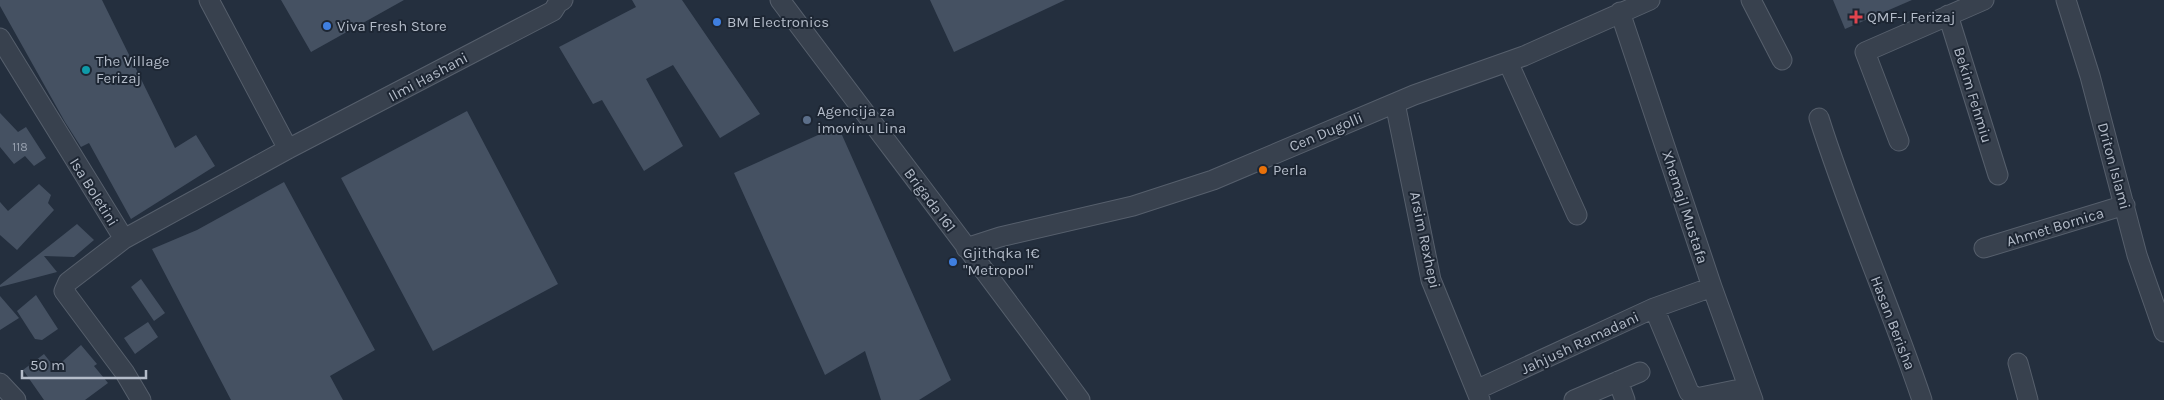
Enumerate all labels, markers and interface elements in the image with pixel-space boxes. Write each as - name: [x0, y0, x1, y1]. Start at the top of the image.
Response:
- place label: QMF-I Ferizaj: [1867, 8, 1955, 26]
- marker: QMF-I Ferizaj: [1849, 10, 1863, 24]
- place label: BM Electronics: [727, 13, 829, 31]
- marker: BM Electronics: [711, 16, 723, 28]
- place label: Viva Fresh Store: [337, 17, 447, 35]
- marker: Viva Fresh Store: [321, 20, 333, 32]
- street label: Bekim Fehmiu: [1950, 45, 1996, 145]
- street label: Ilmi Hashani: [385, 49, 471, 105]
- place label: The Village Ferizaj: [96, 52, 170, 87]
- marker: The Village Ferizaj: [80, 64, 92, 76]
- place label: Agencija za imovinu Lina: [817, 102, 906, 137]
- street label: Cen Dugolli: [1287, 108, 1365, 156]
- marker: Agencija za imovinu Lina: [801, 114, 813, 126]
- street label: Driton Islami: [2094, 121, 2134, 211]
- house number: 118: [12, 140, 28, 154]
- street label: Xhemajl Mustafa: [1658, 148, 1712, 266]
- street label: Isa Boletini: [66, 155, 122, 229]
- place label: Perla: [1273, 161, 1307, 179]
- marker: Perla: [1257, 164, 1269, 176]
- street label: Brigada 161: [900, 165, 960, 235]
- street label: Arsim Rexhepi: [1406, 190, 1444, 290]
- street label: Ahmet Bornica: [2004, 204, 2106, 250]
- place label: Gjithqka 1€ "Metropol": [963, 244, 1040, 279]
- marker: Gjithqka 1€ "Metropol": [947, 256, 959, 268]
- street label: Hasan Berisha: [1867, 273, 1919, 373]
- street label: Jahjush Ramadani: [1518, 308, 1642, 378]
- scale bar: [22, 348, 146, 380]
- text: 50 m: [30, 356, 65, 374]

